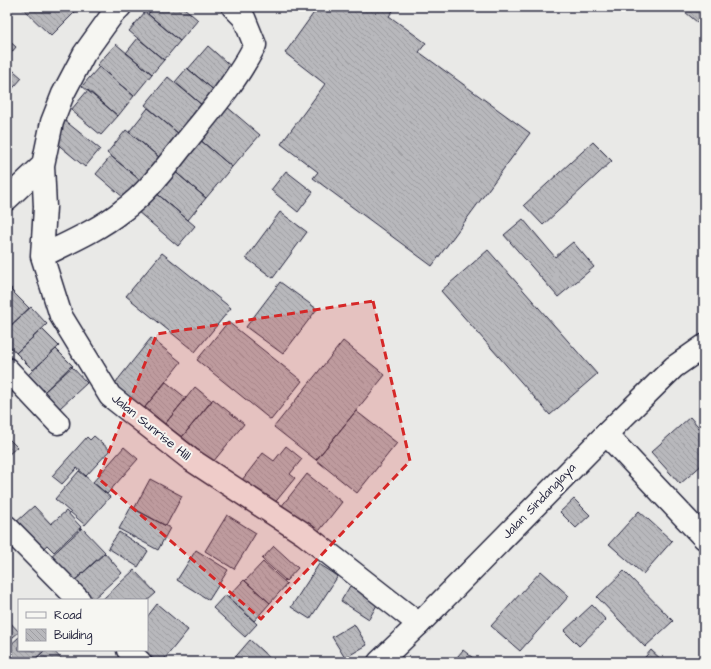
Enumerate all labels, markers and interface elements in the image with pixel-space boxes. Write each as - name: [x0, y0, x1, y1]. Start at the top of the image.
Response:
- street label: Jalan Sunrise Hill: [108, 389, 194, 465]
- street label: Jalan Sindanglaya: [498, 459, 581, 544]
- legend: [18, 599, 148, 651]
- text: Road: [54, 607, 82, 624]
- text: Building: [54, 627, 92, 645]

